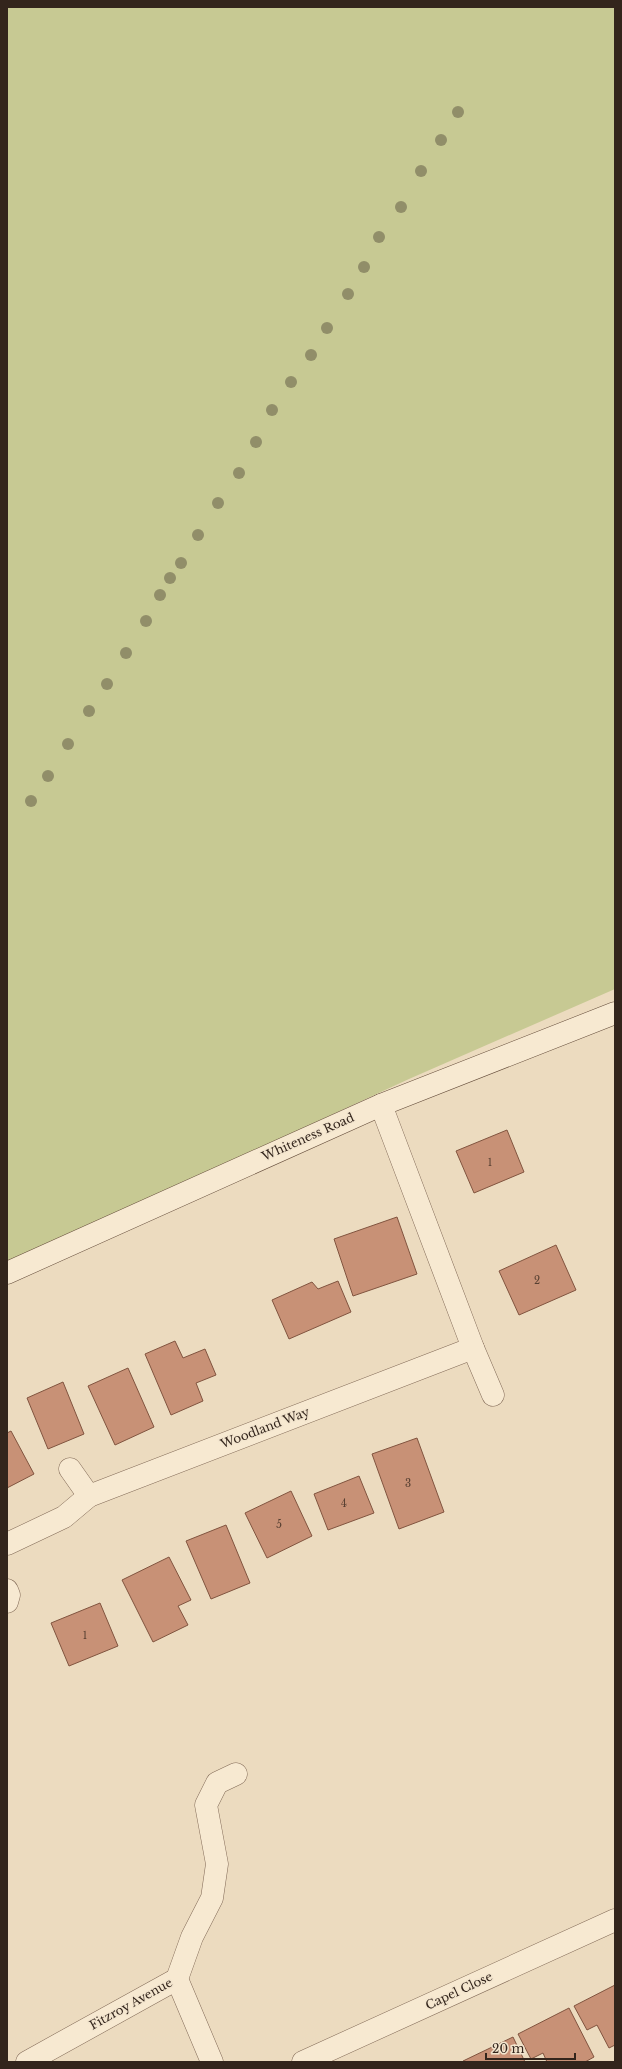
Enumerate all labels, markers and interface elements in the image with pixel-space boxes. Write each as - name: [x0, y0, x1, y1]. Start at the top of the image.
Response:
- street label: Whiteness Road: [258, 1109, 356, 1164]
- house number: 1: [488, 1156, 492, 1169]
- house number: 2: [534, 1274, 540, 1287]
- street label: Woodland Way: [217, 1404, 312, 1452]
- house number: 3: [405, 1477, 411, 1490]
- house number: 4: [341, 1497, 347, 1510]
- house number: 5: [276, 1518, 282, 1531]
- house number: 1: [83, 1629, 87, 1642]
- street label: Capel Close: [423, 1968, 495, 2013]
- street label: Fitzroy Avenue: [87, 1975, 175, 2033]
- scale bar: [486, 2035, 575, 2061]
- text: 20 m: [492, 2041, 524, 2056]

